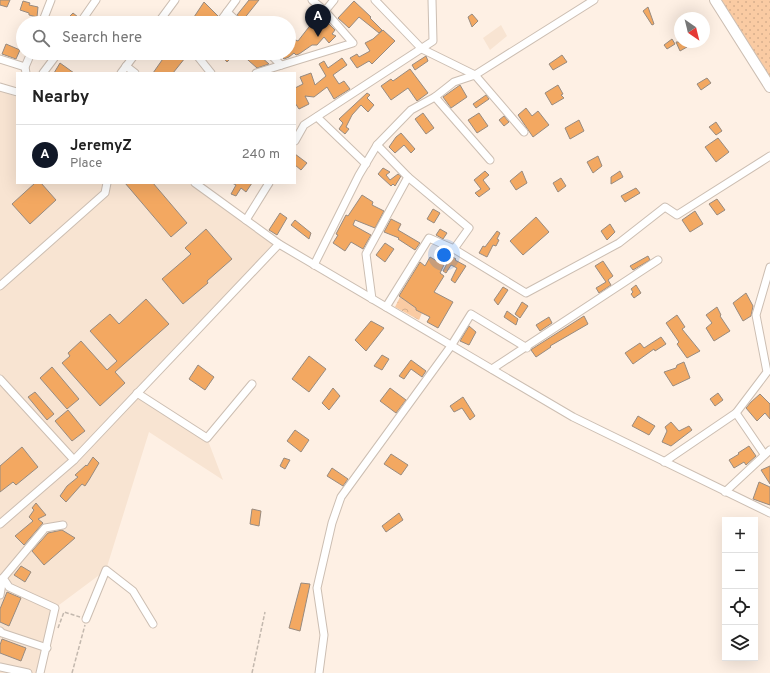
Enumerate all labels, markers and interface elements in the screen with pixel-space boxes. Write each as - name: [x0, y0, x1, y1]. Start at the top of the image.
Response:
- pin: A: [305, 4, 331, 37]
- north arrow: [674, 12, 710, 48]
- search box: [16, 16, 296, 60]
- icon: search: [30, 27, 52, 49]
- text: Search here: [62, 29, 142, 48]
- text: Nearby: [32, 87, 89, 109]
- text: JeremyZ: [70, 137, 132, 156]
- text: A: [40, 147, 50, 163]
- text: 240 m: [242, 147, 280, 163]
- text: Place: [70, 156, 102, 172]
- your location: [434, 245, 454, 265]
- map controls: [722, 517, 758, 661]
- button: +: [722, 517, 758, 553]
- button: −: [722, 553, 758, 589]
- button: locate: [722, 589, 758, 625]
- button: layers: [722, 625, 758, 661]

